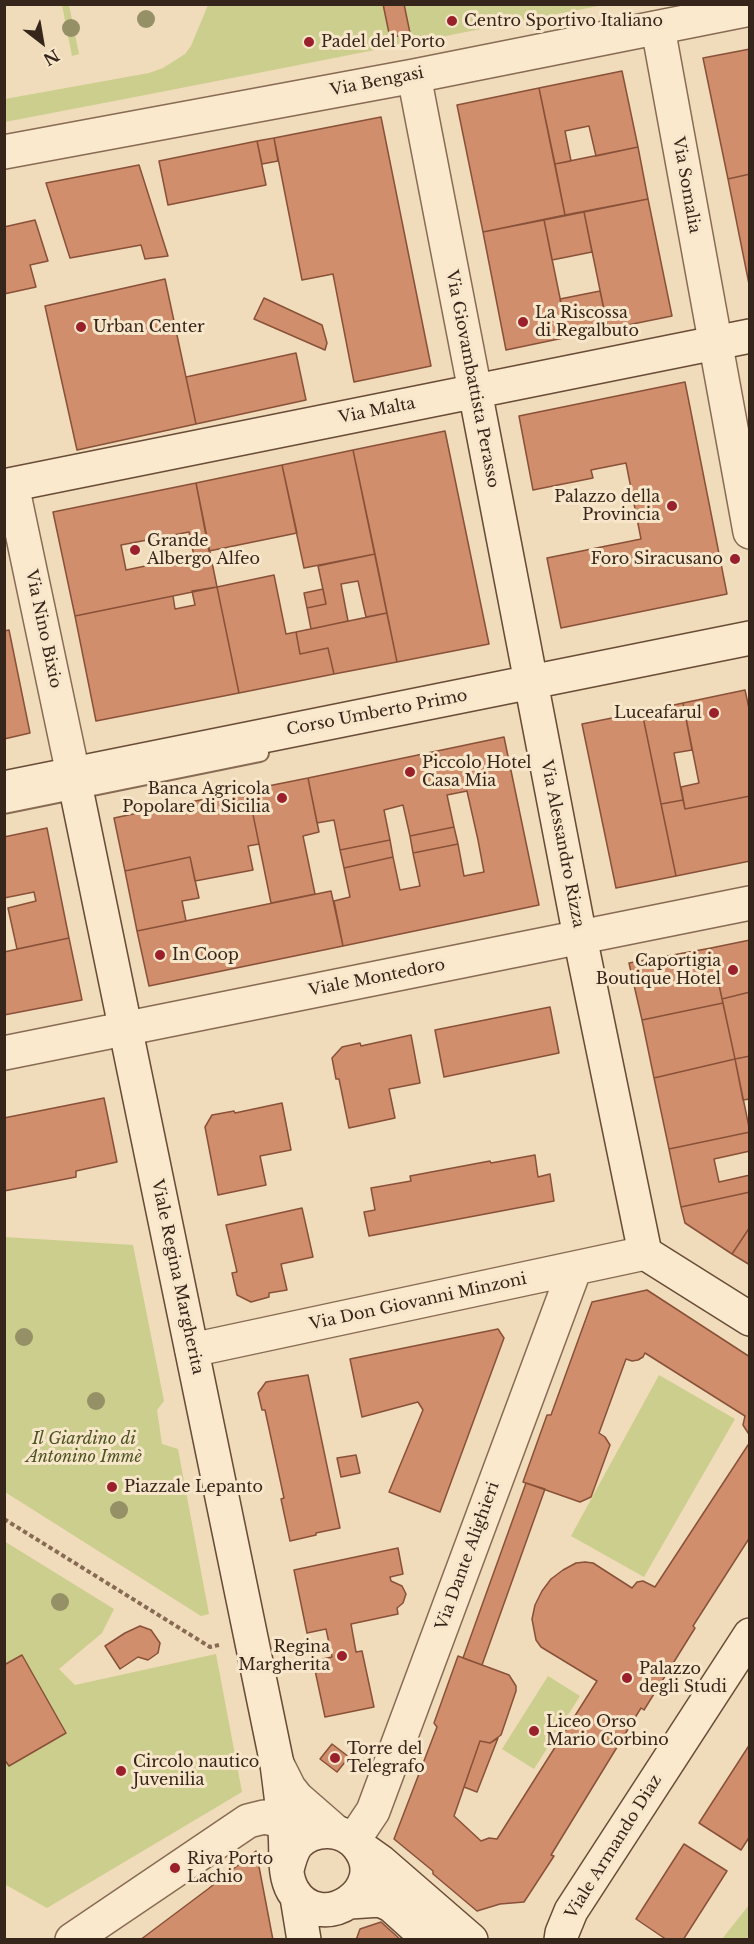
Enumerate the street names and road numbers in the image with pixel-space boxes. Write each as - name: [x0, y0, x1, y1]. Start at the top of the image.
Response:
- street label: Via Bengasi: [329, 64, 425, 100]
- street label: Via Somalia: [668, 135, 704, 235]
- street label: Via Giovambattista Perasso: [441, 269, 503, 489]
- street label: Via Malta: [337, 394, 417, 428]
- street label: Via Nino Bixio: [21, 568, 65, 690]
- street label: Corso Umberto Primo: [285, 686, 469, 740]
- street label: Via Alessandro Rizza: [536, 758, 588, 930]
- street label: Viale Montedoro: [307, 955, 447, 1001]
- street label: Viale Regina Margherita: [147, 1178, 207, 1376]
- street label: Via Don Giovanni Minzoni: [308, 1270, 528, 1334]
- street label: Via Dante Alighieri: [432, 1479, 504, 1633]
- street label: Viale Armando Diaz: [562, 1772, 666, 1922]

